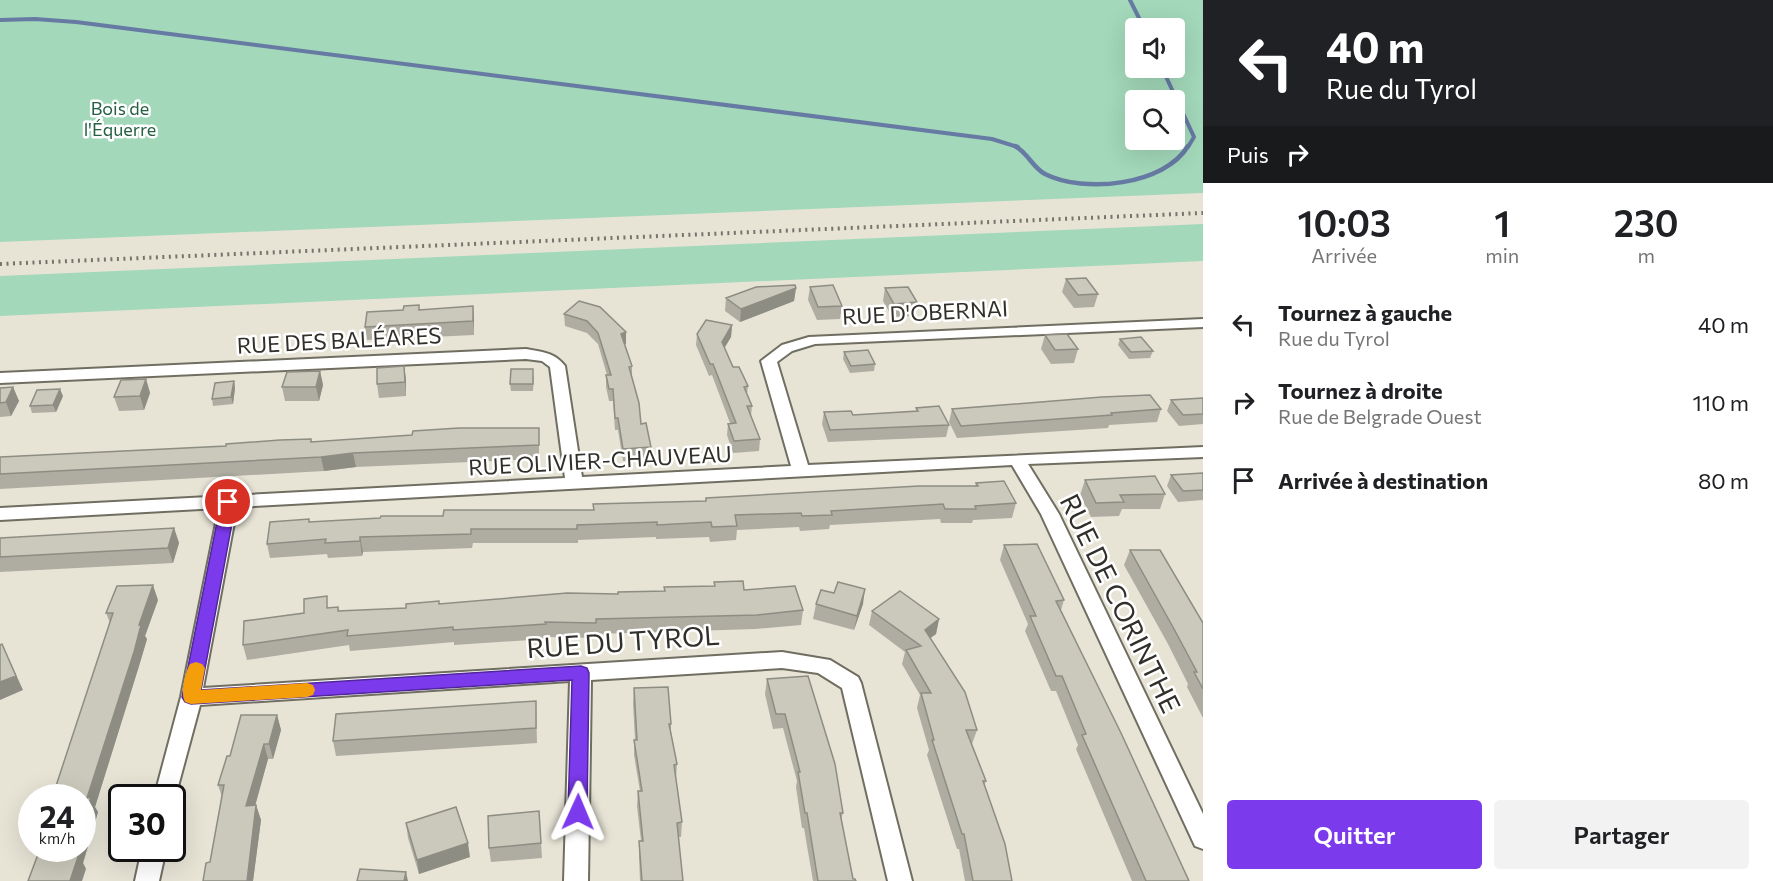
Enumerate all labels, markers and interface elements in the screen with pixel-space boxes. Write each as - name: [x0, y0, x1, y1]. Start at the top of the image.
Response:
- map controls: [1125, 18, 1185, 150]
- button: sound: [1125, 18, 1185, 78]
- text: 40 m: [1326, 20, 1424, 72]
- icon: left: [1227, 24, 1305, 102]
- text: Rue du Tyrol: [1326, 72, 1477, 105]
- button: search: [1125, 90, 1185, 150]
- park label: Bois de l'Équerre: [84, 97, 156, 140]
- icon: right: [1281, 138, 1314, 171]
- text: Puis: [1227, 141, 1269, 168]
- text: 10:03: [1297, 200, 1391, 244]
- text: 1: [1494, 200, 1510, 244]
- text: 230: [1614, 200, 1679, 244]
- text: Arrivée: [1311, 243, 1377, 267]
- text: min: [1485, 243, 1519, 267]
- text: m: [1637, 243, 1655, 267]
- street label: RUE D'OBERNAI: [841, 294, 1009, 330]
- text: Tournez à gauche: [1278, 299, 1452, 326]
- icon: left: [1227, 308, 1260, 341]
- text: 40 m: [1698, 311, 1749, 338]
- street label: RUE DES BALÉARES: [236, 321, 442, 359]
- text: Rue du Tyrol: [1278, 326, 1390, 350]
- text: Tournez à droite: [1278, 377, 1443, 404]
- icon: right: [1227, 386, 1260, 419]
- text: 110 m: [1692, 389, 1749, 416]
- text: Rue de Belgrade Ouest: [1278, 404, 1482, 428]
- street label: RUE OLIVIER-CHAUVEAU: [468, 440, 732, 480]
- icon: arrive: [1227, 464, 1260, 497]
- text: Arrivée à destination: [1278, 467, 1488, 494]
- text: 80 m: [1698, 467, 1749, 494]
- pin: [202, 476, 253, 527]
- icon: arrive: [211, 485, 244, 518]
- street label: RUE DE CORINTHE: [1054, 488, 1188, 718]
- street label: RUE DU TYROL: [525, 618, 721, 664]
- position arrow: [546, 780, 610, 844]
- speed limit sign: 30: [108, 784, 186, 862]
- text: 24: [39, 797, 75, 834]
- button: Quitter: [1227, 800, 1482, 869]
- button: Partager: [1494, 800, 1749, 869]
- text: km/h: [39, 829, 75, 847]

